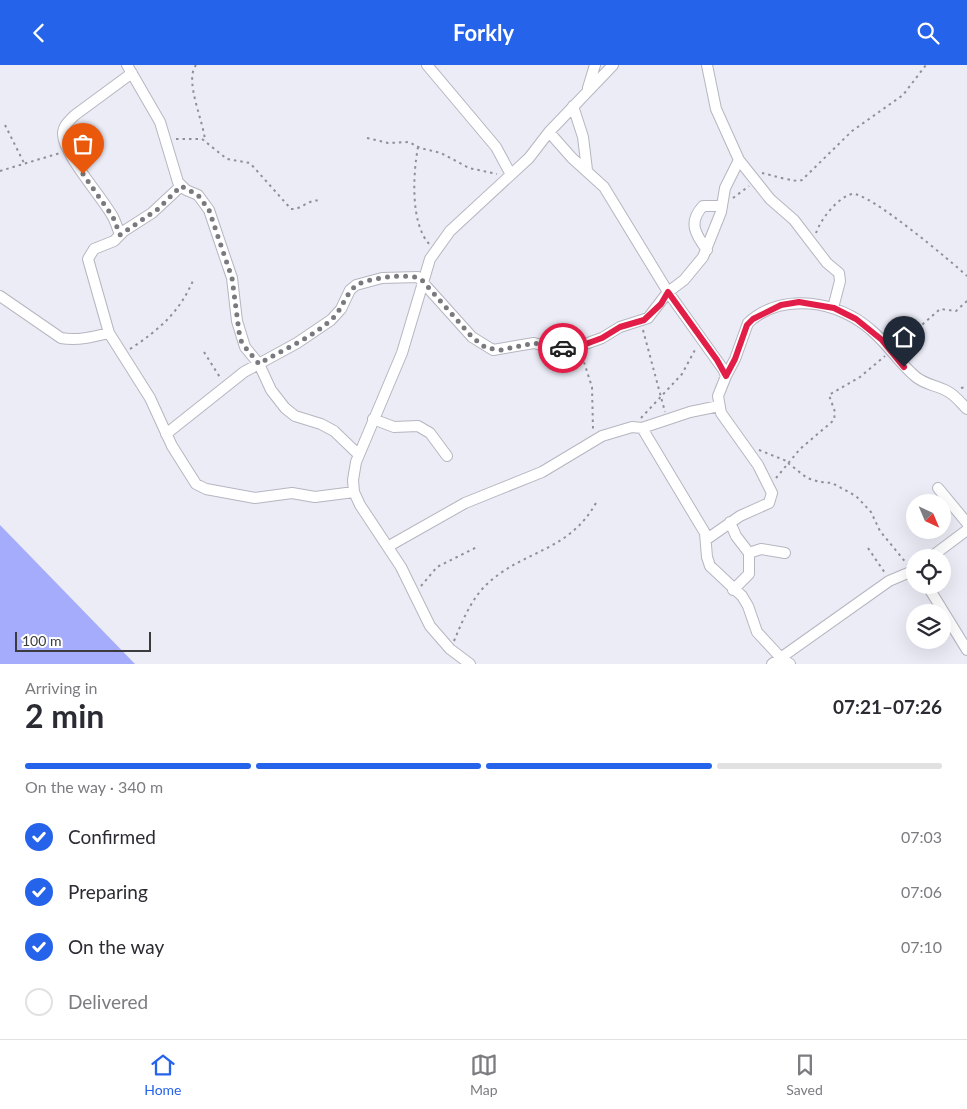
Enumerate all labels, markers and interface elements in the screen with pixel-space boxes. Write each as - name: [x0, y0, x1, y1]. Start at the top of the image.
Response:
- icon: back: [25, 19, 53, 47]
- text: Forkly: [453, 19, 514, 46]
- icon: search: [914, 19, 942, 47]
- pin: [62, 123, 104, 174]
- icon: bag: [69, 130, 97, 158]
- pin: [883, 316, 925, 367]
- courier: [538, 323, 588, 373]
- icon: home: [890, 323, 918, 351]
- icon: car: [549, 334, 577, 362]
- north arrow: [906, 494, 951, 539]
- map controls: [906, 494, 951, 649]
- button: locate: [906, 549, 951, 594]
- button: layers: [906, 604, 951, 649]
- scale bar: [15, 629, 151, 652]
- text: 100 m: [22, 632, 61, 649]
- text: Arriving in: [25, 678, 98, 697]
- text: 07:21–07:26: [833, 695, 942, 718]
- text: 2 min: [25, 696, 104, 735]
- text: On the way · 340 m: [25, 777, 163, 796]
- icon: check: [25, 823, 53, 851]
- text: Confirmed: [68, 825, 156, 848]
- text: 07:03: [901, 827, 942, 846]
- icon: check: [25, 878, 53, 906]
- text: Preparing: [68, 880, 148, 903]
- text: 07:06: [901, 882, 942, 901]
- icon: check: [25, 933, 53, 961]
- text: On the way: [68, 935, 164, 958]
- text: 07:10: [901, 937, 942, 956]
- text: Delivered: [68, 990, 148, 1013]
- tab: Home: [144, 1051, 182, 1098]
- tab: Map: [470, 1051, 498, 1098]
- tab: Saved: [786, 1051, 823, 1098]

